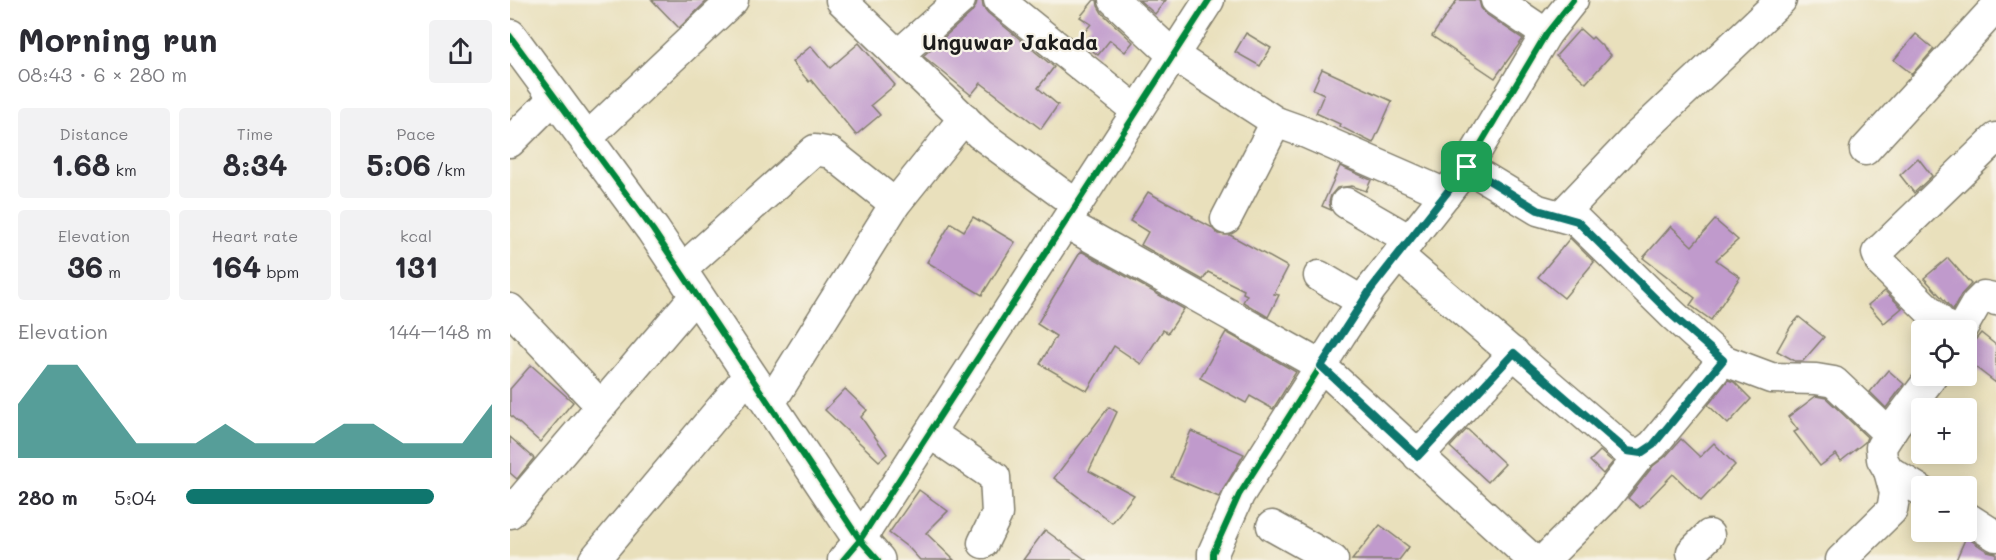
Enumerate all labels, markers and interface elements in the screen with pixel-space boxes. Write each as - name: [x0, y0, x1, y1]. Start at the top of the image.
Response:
- text: Morning run: [18, 17, 218, 60]
- button: share: [429, 20, 492, 83]
- district label: Unguwar Jakada: [922, 28, 1098, 55]
- text: 08:43 · 6 × 280 m: [18, 61, 187, 87]
- text: Distance: [60, 123, 128, 144]
- text: Time: [237, 123, 273, 144]
- text: Pace: [396, 123, 436, 144]
- pin: [1441, 141, 1492, 192]
- text: 1.68: [51, 144, 110, 184]
- text: 8:34: [222, 144, 288, 184]
- text: 5:06: [366, 144, 431, 184]
- icon: arrive: [1450, 150, 1483, 183]
- text: km: [110, 159, 137, 180]
- text: /km: [431, 159, 466, 180]
- text: Elevation: [58, 225, 130, 246]
- text: Heart rate: [212, 225, 298, 246]
- text: kcal: [400, 225, 432, 246]
- text: 36: [67, 246, 103, 286]
- text: 164: [211, 246, 261, 286]
- text: 131: [394, 246, 438, 286]
- text: m: [103, 261, 121, 282]
- text: bpm: [261, 261, 299, 282]
- text: Elevation: [18, 318, 108, 344]
- text: 144–148 m: [388, 318, 492, 344]
- map controls: [1911, 320, 1977, 542]
- button: locate: [1911, 320, 1977, 386]
- button: +: [1911, 398, 1977, 464]
- button: −: [1911, 476, 1977, 542]
- text: 280 m: [18, 484, 78, 510]
- text: 5:04: [114, 484, 156, 510]

